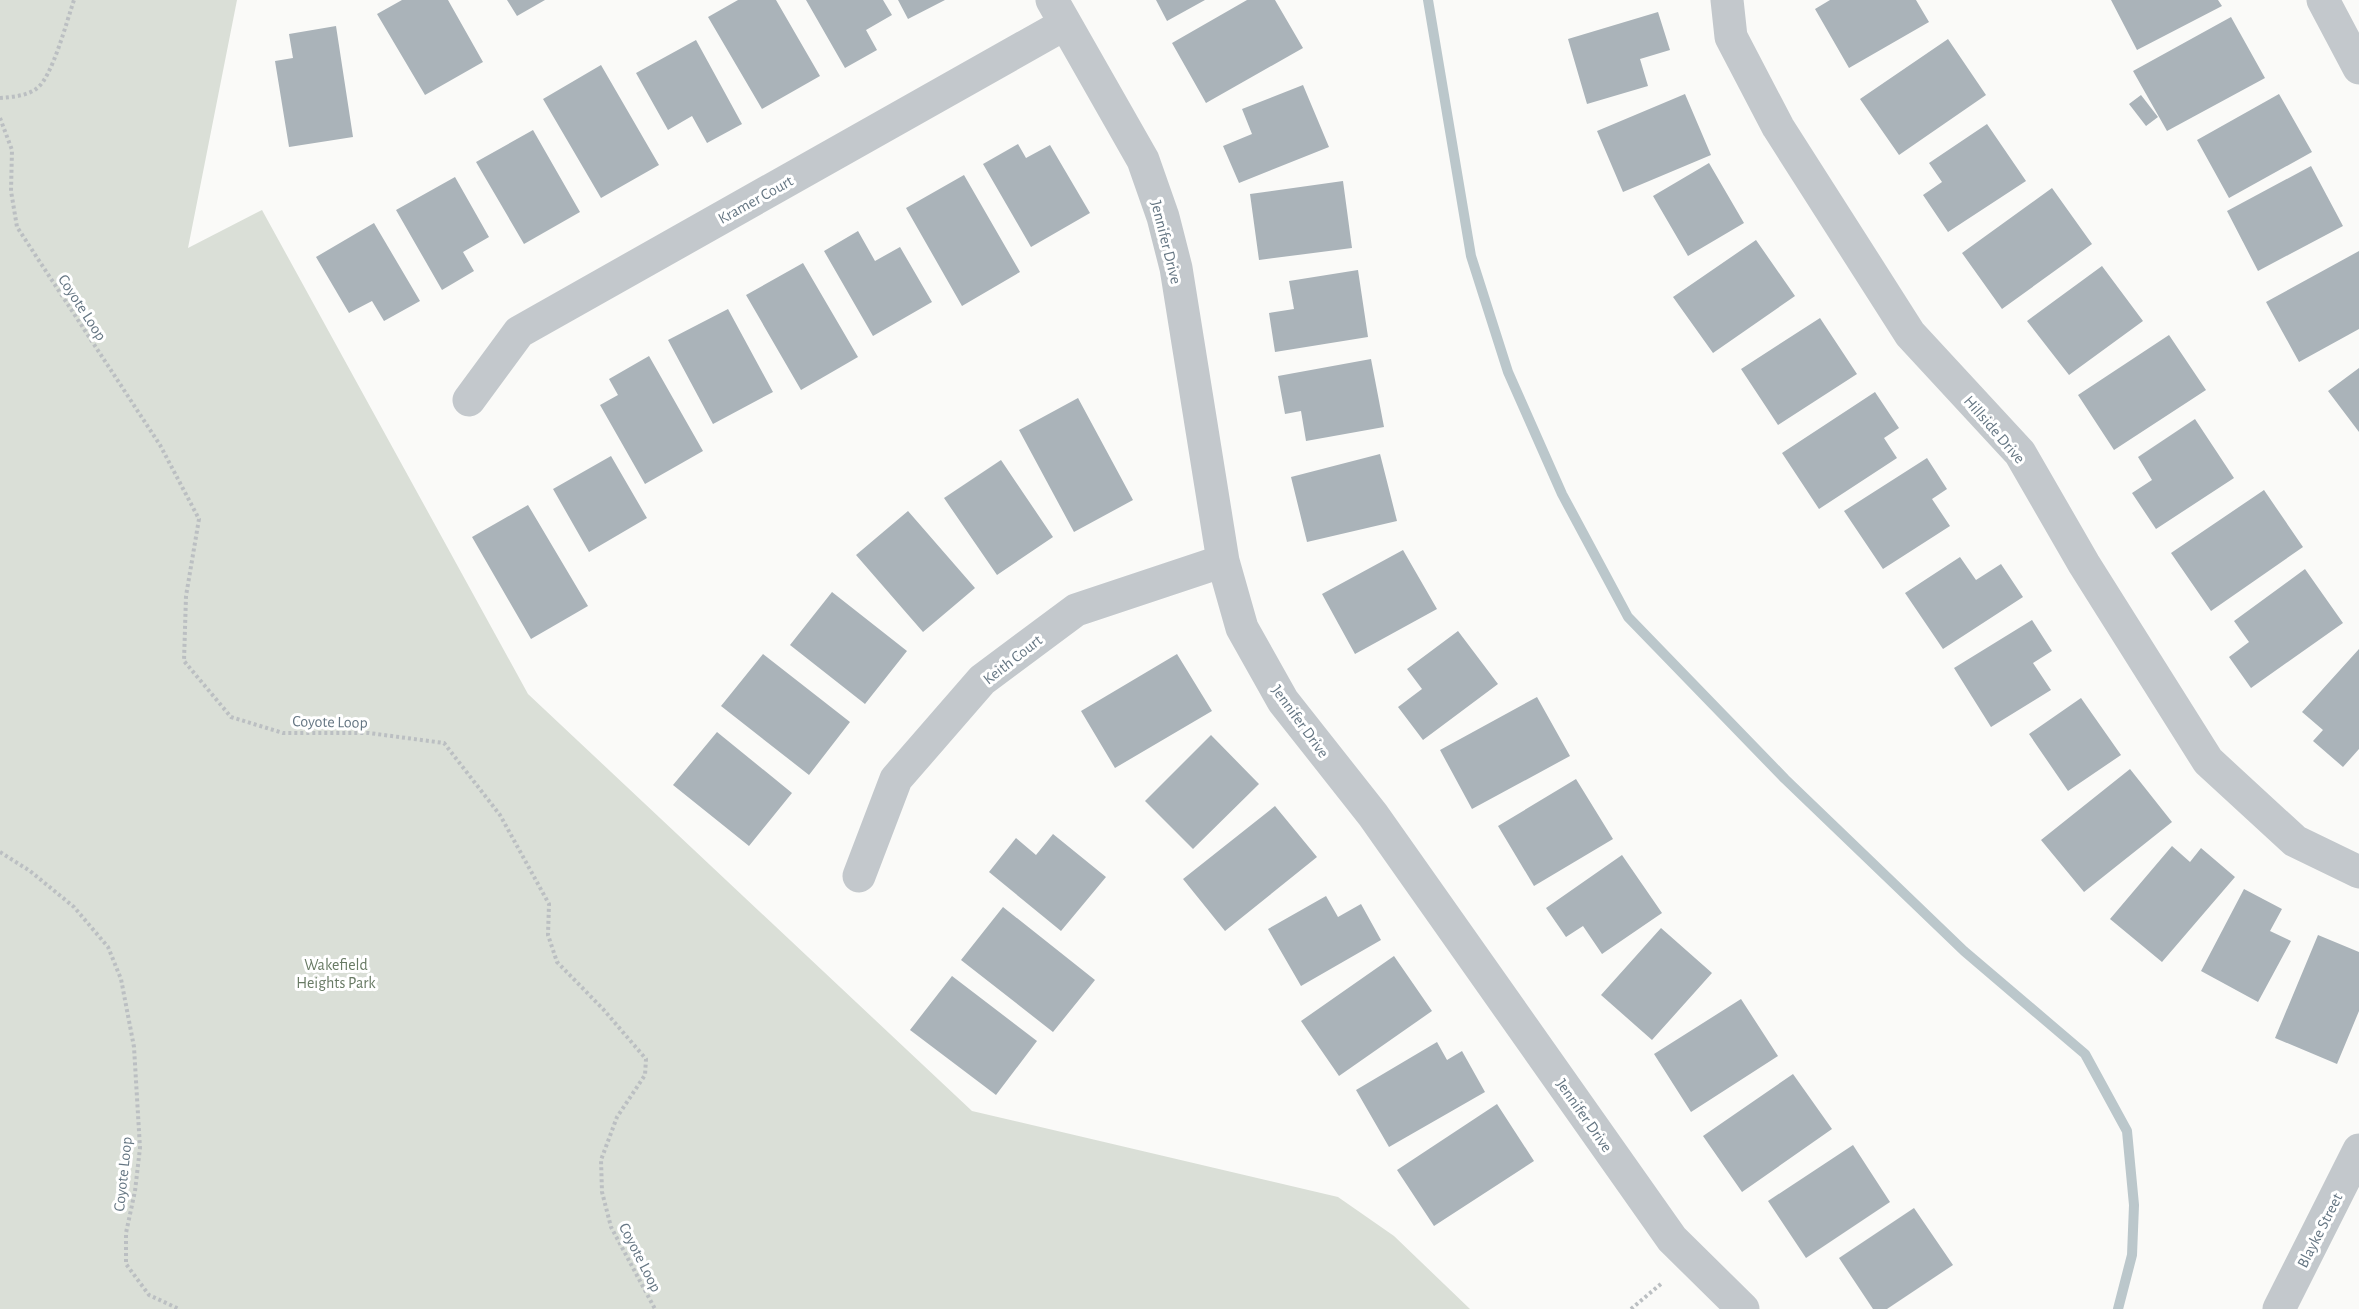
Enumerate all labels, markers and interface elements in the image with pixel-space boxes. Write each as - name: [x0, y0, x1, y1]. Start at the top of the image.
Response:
- street label: Kramer Court: [715, 173, 796, 227]
- street label: Jennifer Drive: [1148, 199, 1184, 286]
- street label: Coyote Loop: [54, 272, 109, 344]
- street label: Hillside Drive: [1961, 393, 2028, 467]
- street label: Keith Court: [980, 632, 1045, 688]
- street label: Jennifer Drive: [1269, 682, 1332, 761]
- street label: Coyote Loop: [292, 713, 368, 732]
- park label: Wakefield Heights Park: [296, 957, 376, 991]
- street label: Jennifer Drive: [1553, 1076, 1615, 1155]
- street label: Coyote Loop: [111, 1136, 136, 1212]
- street label: Blayke Street: [2294, 1191, 2346, 1271]
- street label: Coyote Loop: [615, 1220, 664, 1295]

